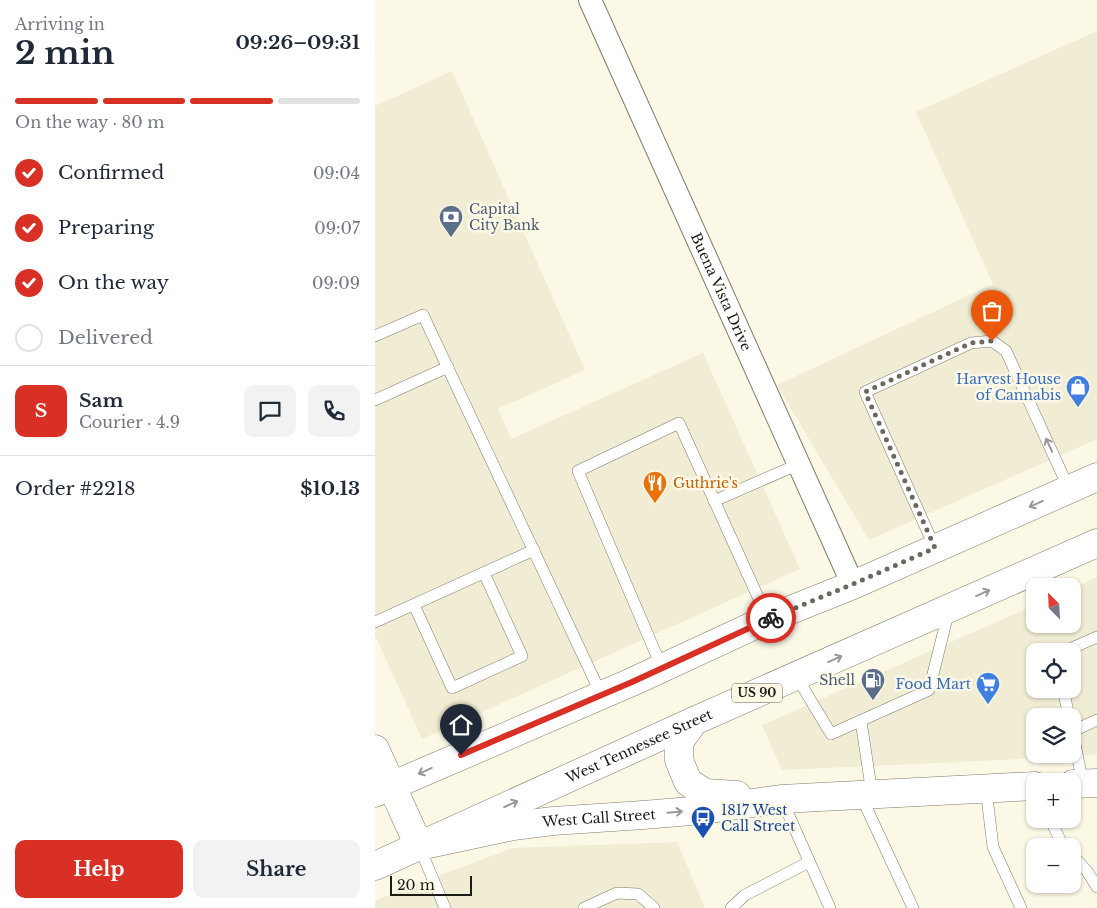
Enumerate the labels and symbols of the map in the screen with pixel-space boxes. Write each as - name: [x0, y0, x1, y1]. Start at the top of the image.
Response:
- place label: Capital City Bank: [469, 200, 540, 234]
- bank icon: Capital City Bank: [438, 204, 464, 238]
- street label: Buena Vista Drive: [687, 230, 756, 354]
- pin: [971, 290, 1013, 341]
- place label: Harvest House of Cannabis: [956, 370, 1061, 404]
- shop icon: Harvest House of Cannabis: [1065, 374, 1091, 408]
- one-way arrow: [1043, 438, 1053, 453]
- restaurant icon: Guthrie's: [642, 470, 668, 504]
- place label: Guthrie's: [673, 474, 738, 492]
- one-way arrow: [1029, 499, 1044, 509]
- north arrow: [1026, 578, 1081, 632]
- one-way arrow: [975, 588, 990, 598]
- courier: [746, 593, 796, 643]
- one-way arrow: [827, 653, 842, 663]
- fuel station icon: Shell: [860, 667, 886, 701]
- place label: Shell: [819, 671, 855, 689]
- supermarket icon: Food Mart: [975, 671, 1001, 705]
- place label: Food Mart: [895, 675, 972, 693]
- road number: US 90: [732, 684, 782, 702]
- pin: [440, 704, 482, 755]
- street label: West Tennessee Street: [562, 705, 716, 787]
- one-way arrow: [418, 767, 433, 777]
- one-way arrow: [503, 799, 518, 808]
- place label: 1817 West Call Street: [721, 801, 796, 835]
- street label: West Call Street: [540, 805, 657, 831]
- bus stop icon: 1817 West Call Street: [690, 805, 716, 839]
- one-way arrow: [666, 807, 682, 817]
- scale bar: [390, 873, 473, 896]

